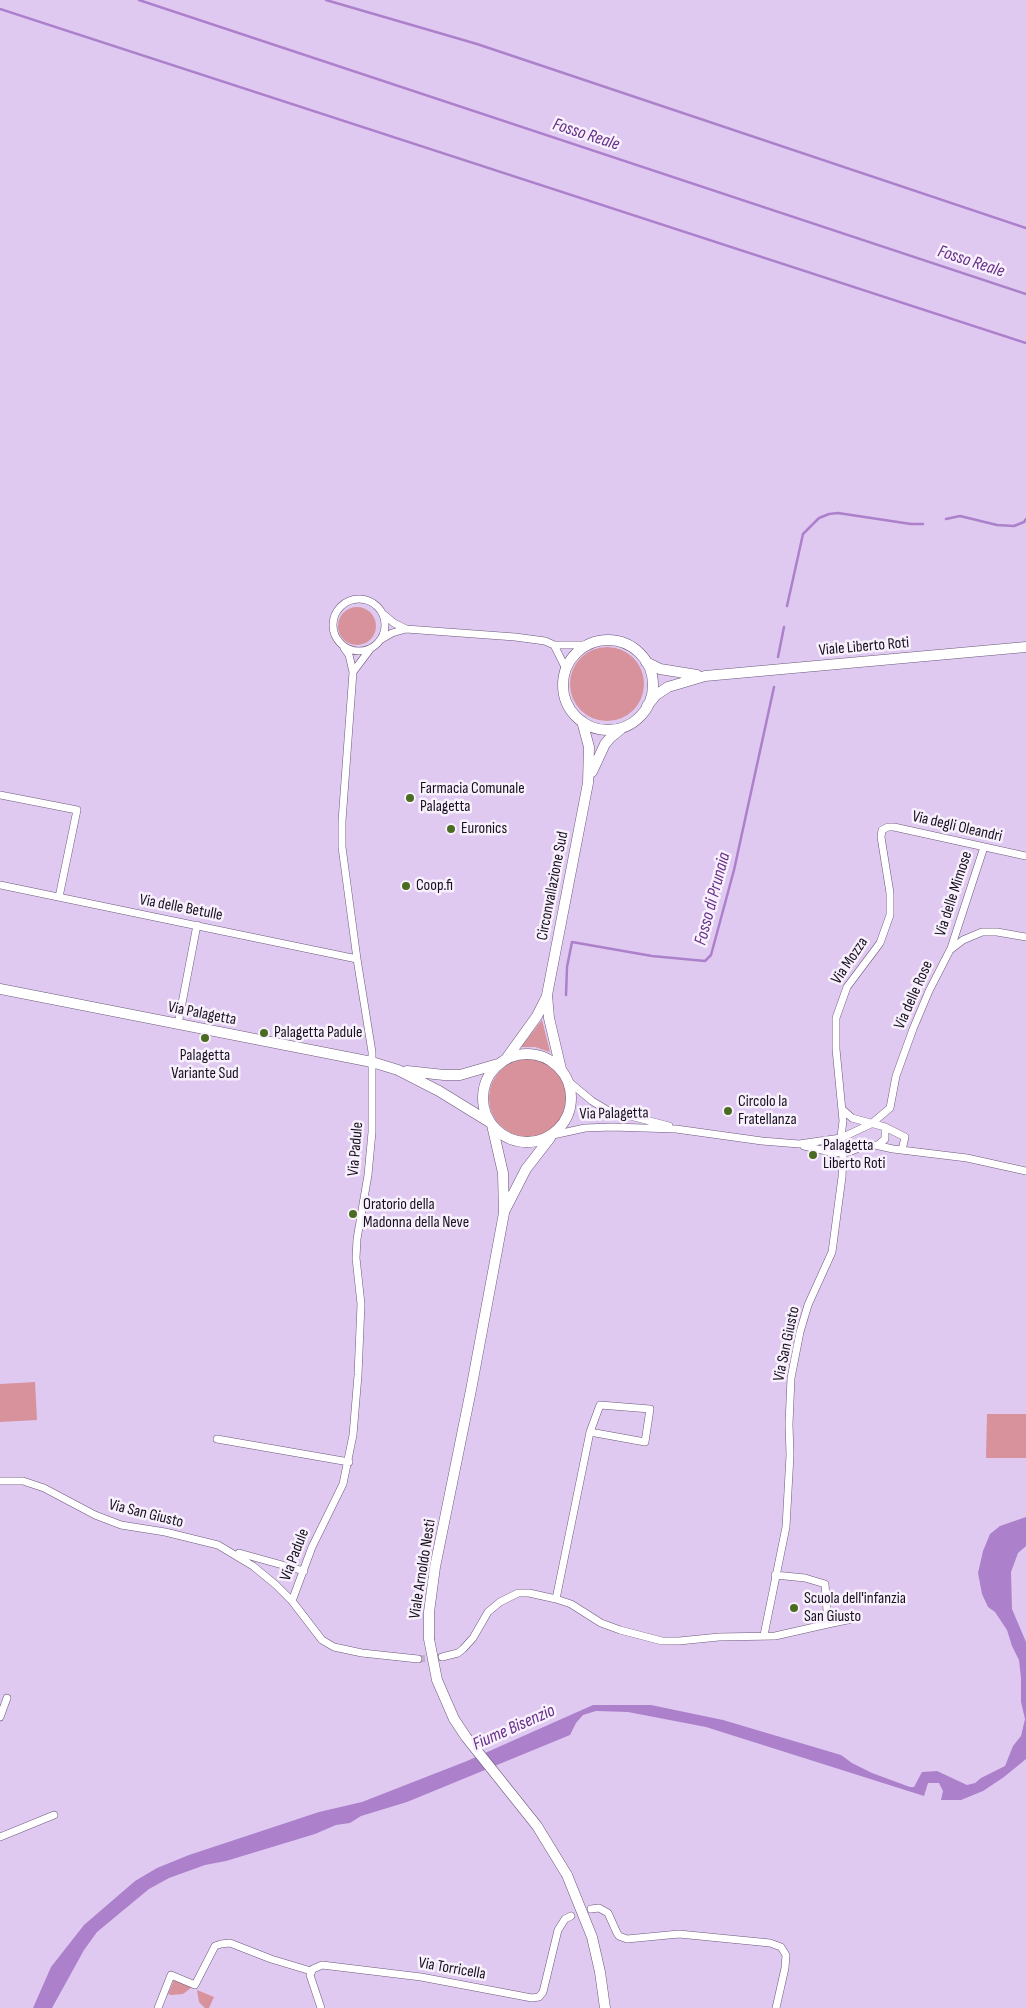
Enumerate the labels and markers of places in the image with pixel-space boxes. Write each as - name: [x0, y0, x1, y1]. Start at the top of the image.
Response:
- place label: Farmacia Comunale Palagetta: [420, 779, 525, 817]
- marker: Farmacia Comunale Palagetta: [404, 792, 416, 804]
- place label: Euronics: [461, 819, 507, 839]
- marker: Euronics: [445, 823, 457, 835]
- place label: Coop.fi: [416, 876, 453, 896]
- marker: Coop.fi: [400, 880, 412, 892]
- place label: Palagetta Padule: [274, 1023, 362, 1043]
- marker: Palagetta Padule: [258, 1027, 270, 1039]
- marker: Palagetta Variante Sud: [199, 1032, 211, 1044]
- place label: Palagetta Variante Sud: [171, 1046, 239, 1084]
- place label: Circolo la Fratellanza: [738, 1092, 797, 1130]
- marker: Circolo la Fratellanza: [722, 1105, 734, 1117]
- place label: Palagetta Liberto Roti: [823, 1136, 885, 1174]
- marker: Palagetta Liberto Roti: [807, 1149, 819, 1161]
- place label: Oratorio della Madonna della Neve: [363, 1195, 469, 1233]
- marker: Oratorio della Madonna della Neve: [347, 1208, 359, 1220]
- place label: Scuola dell'infanzia San Giusto: [804, 1589, 906, 1627]
- marker: Scuola dell'infanzia San Giusto: [788, 1602, 800, 1614]

